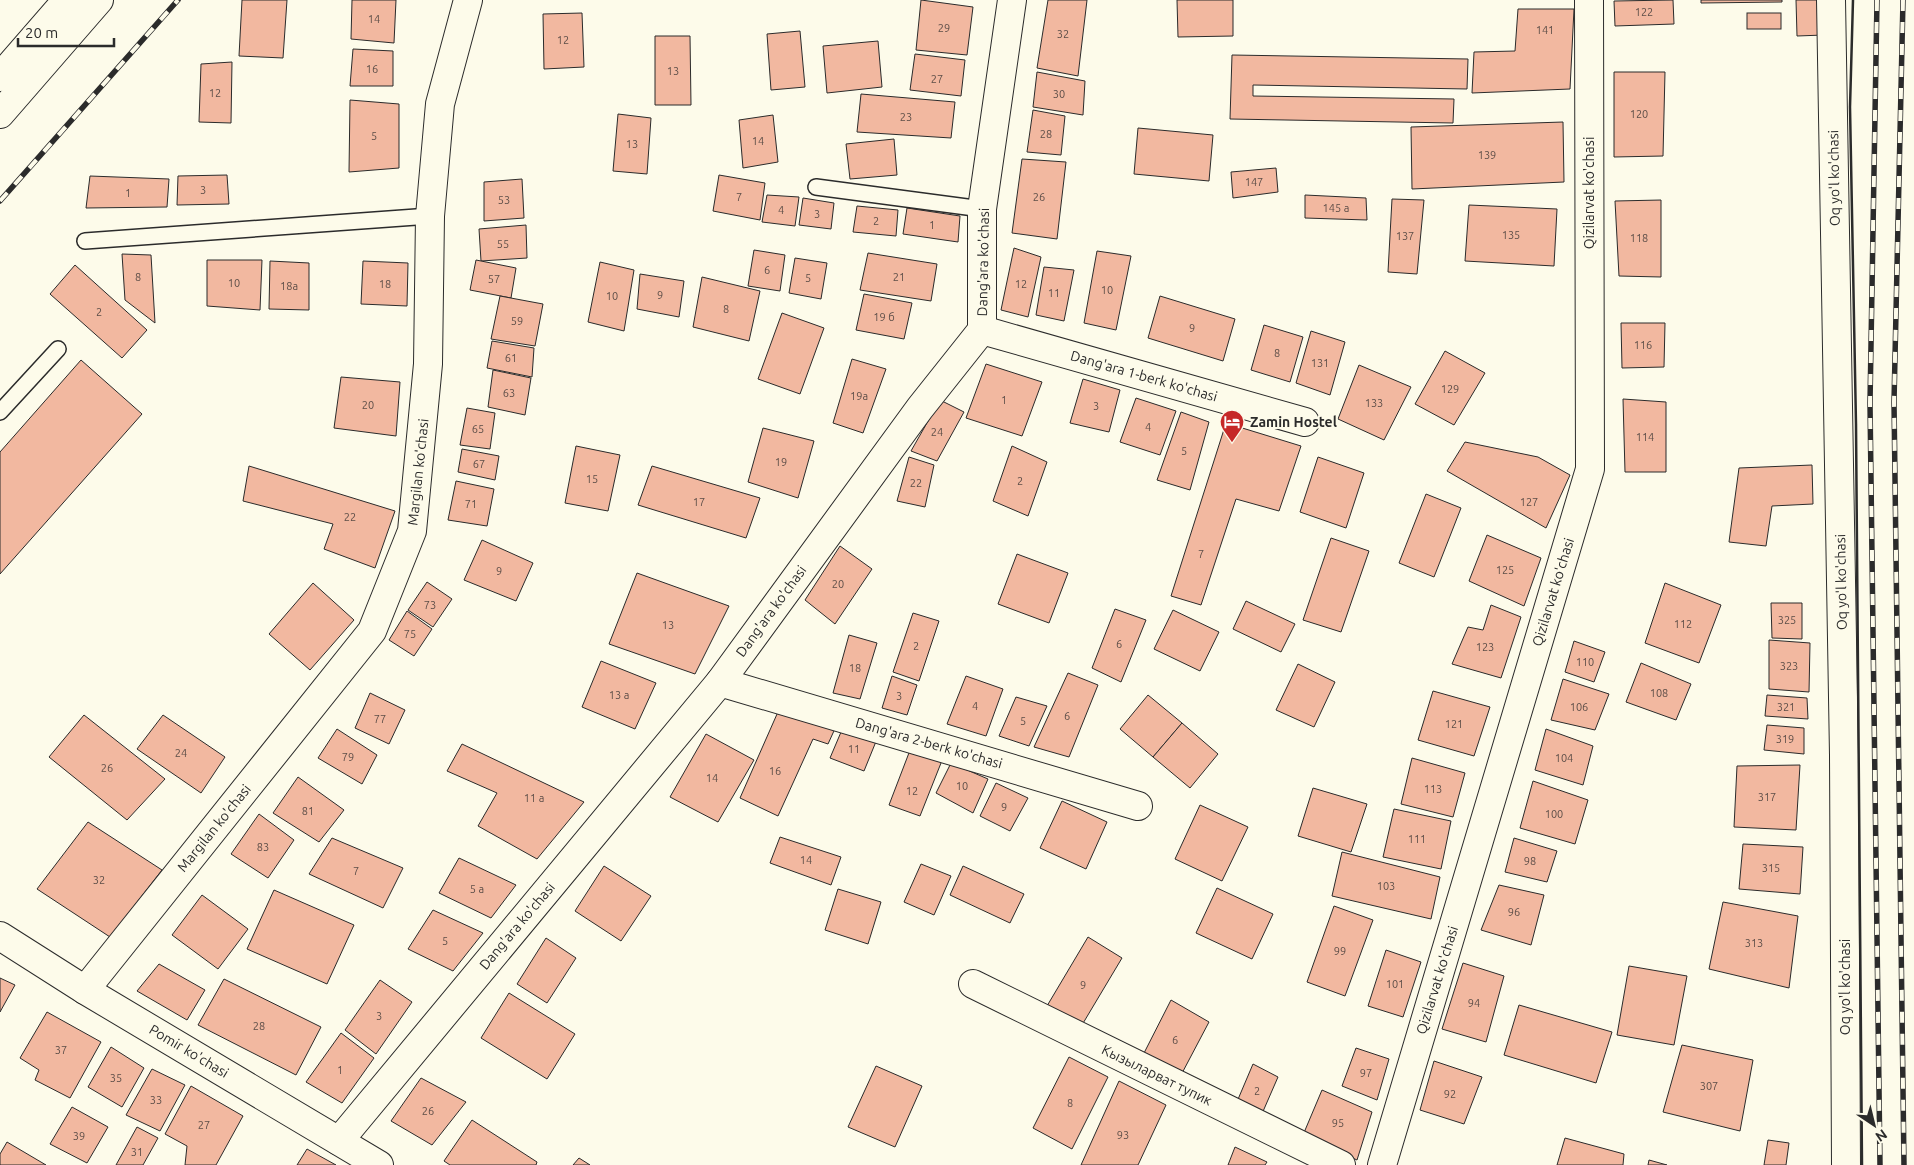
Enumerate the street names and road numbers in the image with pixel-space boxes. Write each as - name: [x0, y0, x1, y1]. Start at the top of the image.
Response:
- street label: Oq yo'l ko'chasi: [1825, 130, 1843, 226]
- street label: Qizilarvat ko'chasi: [1581, 137, 1597, 249]
- street label: Dang'ara ko'chasi: [974, 208, 992, 316]
- street label: Dang'ara 1-berk ko'chasi: [1069, 347, 1219, 405]
- street label: Margilan ko'chasi: [404, 418, 432, 526]
- street label: Oq yo'l ko'chasi: [1832, 534, 1850, 630]
- street label: Qizilarvat ko'chasi: [1529, 536, 1577, 648]
- street label: Dang'ara ko'chasi: [733, 562, 809, 660]
- street label: Dang'ara 2-berk ko'chasi: [854, 714, 1004, 772]
- street label: Margilan ko'chasi: [174, 781, 254, 875]
- street label: Dang'ara ko'chasi: [476, 879, 558, 973]
- street label: Qizilarvat ko'chasi: [1413, 924, 1461, 1036]
- street label: Oq yo'l ko'chasi: [1837, 939, 1853, 1035]
- street label: Pomir ko'chasi: [146, 1021, 232, 1081]
- street label: Кызыларват тупик: [1099, 1041, 1215, 1109]

